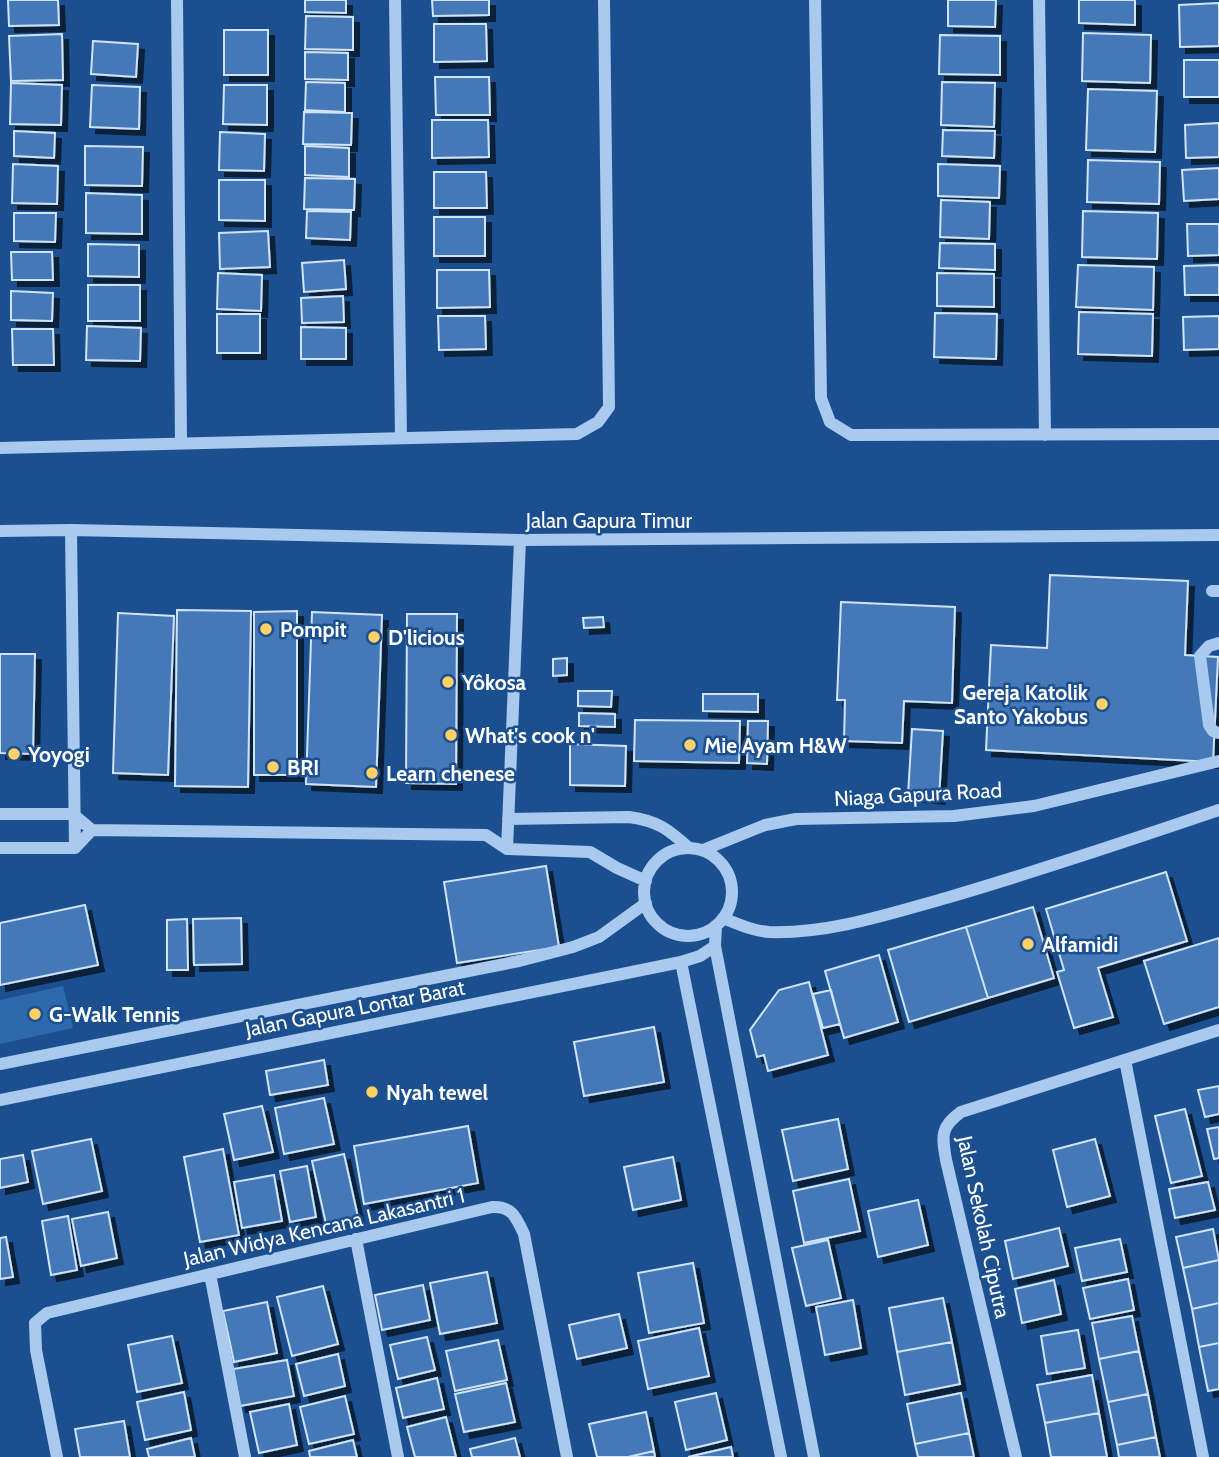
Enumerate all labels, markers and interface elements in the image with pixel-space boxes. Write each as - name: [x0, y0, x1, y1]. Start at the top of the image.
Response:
- street label: Jalan Gapura Timur: [525, 508, 693, 533]
- place label: Pompit: [280, 617, 347, 642]
- marker: Pompit: [258, 621, 274, 637]
- place label: D'licious: [388, 625, 465, 650]
- marker: D'licious: [366, 629, 382, 645]
- place label: Yôkosa: [461, 670, 527, 695]
- marker: Yôkosa: [440, 674, 456, 690]
- place label: Gereja Katolik Santo Yakobus: [954, 680, 1089, 729]
- marker: Gereja Katolik Santo Yakobus: [1094, 696, 1110, 712]
- place label: What's cook n': [465, 723, 595, 748]
- marker: What's cook n': [443, 727, 459, 743]
- place label: Mie Ayam H&W: [704, 733, 848, 758]
- marker: Mie Ayam H&W: [682, 737, 698, 753]
- place label: Yoyogi: [27, 742, 90, 767]
- marker: Yoyogi: [6, 746, 22, 762]
- place label: BRI: [287, 755, 319, 780]
- marker: BRI: [265, 759, 281, 775]
- place label: Learn chenese: [386, 761, 515, 786]
- marker: Learn chenese: [364, 765, 380, 781]
- street label: Niaga Gapura Road: [833, 777, 1003, 811]
- place label: Alfamidi: [1042, 932, 1118, 957]
- marker: Alfamidi: [1020, 936, 1036, 952]
- street label: Jalan Gapura Lontar Barat: [242, 974, 467, 1042]
- place label: G-Walk Tennis: [49, 1002, 180, 1027]
- marker: G-Walk Tennis: [27, 1006, 43, 1022]
- place label: Nyah tewel: [386, 1080, 489, 1105]
- marker: Nyah tewel: [364, 1084, 380, 1100]
- street label: Jalan Sekolah Ciputra: [952, 1133, 1016, 1320]
- street label: Jalan Widya Kencana Lakasantri 1: [180, 1182, 467, 1272]

